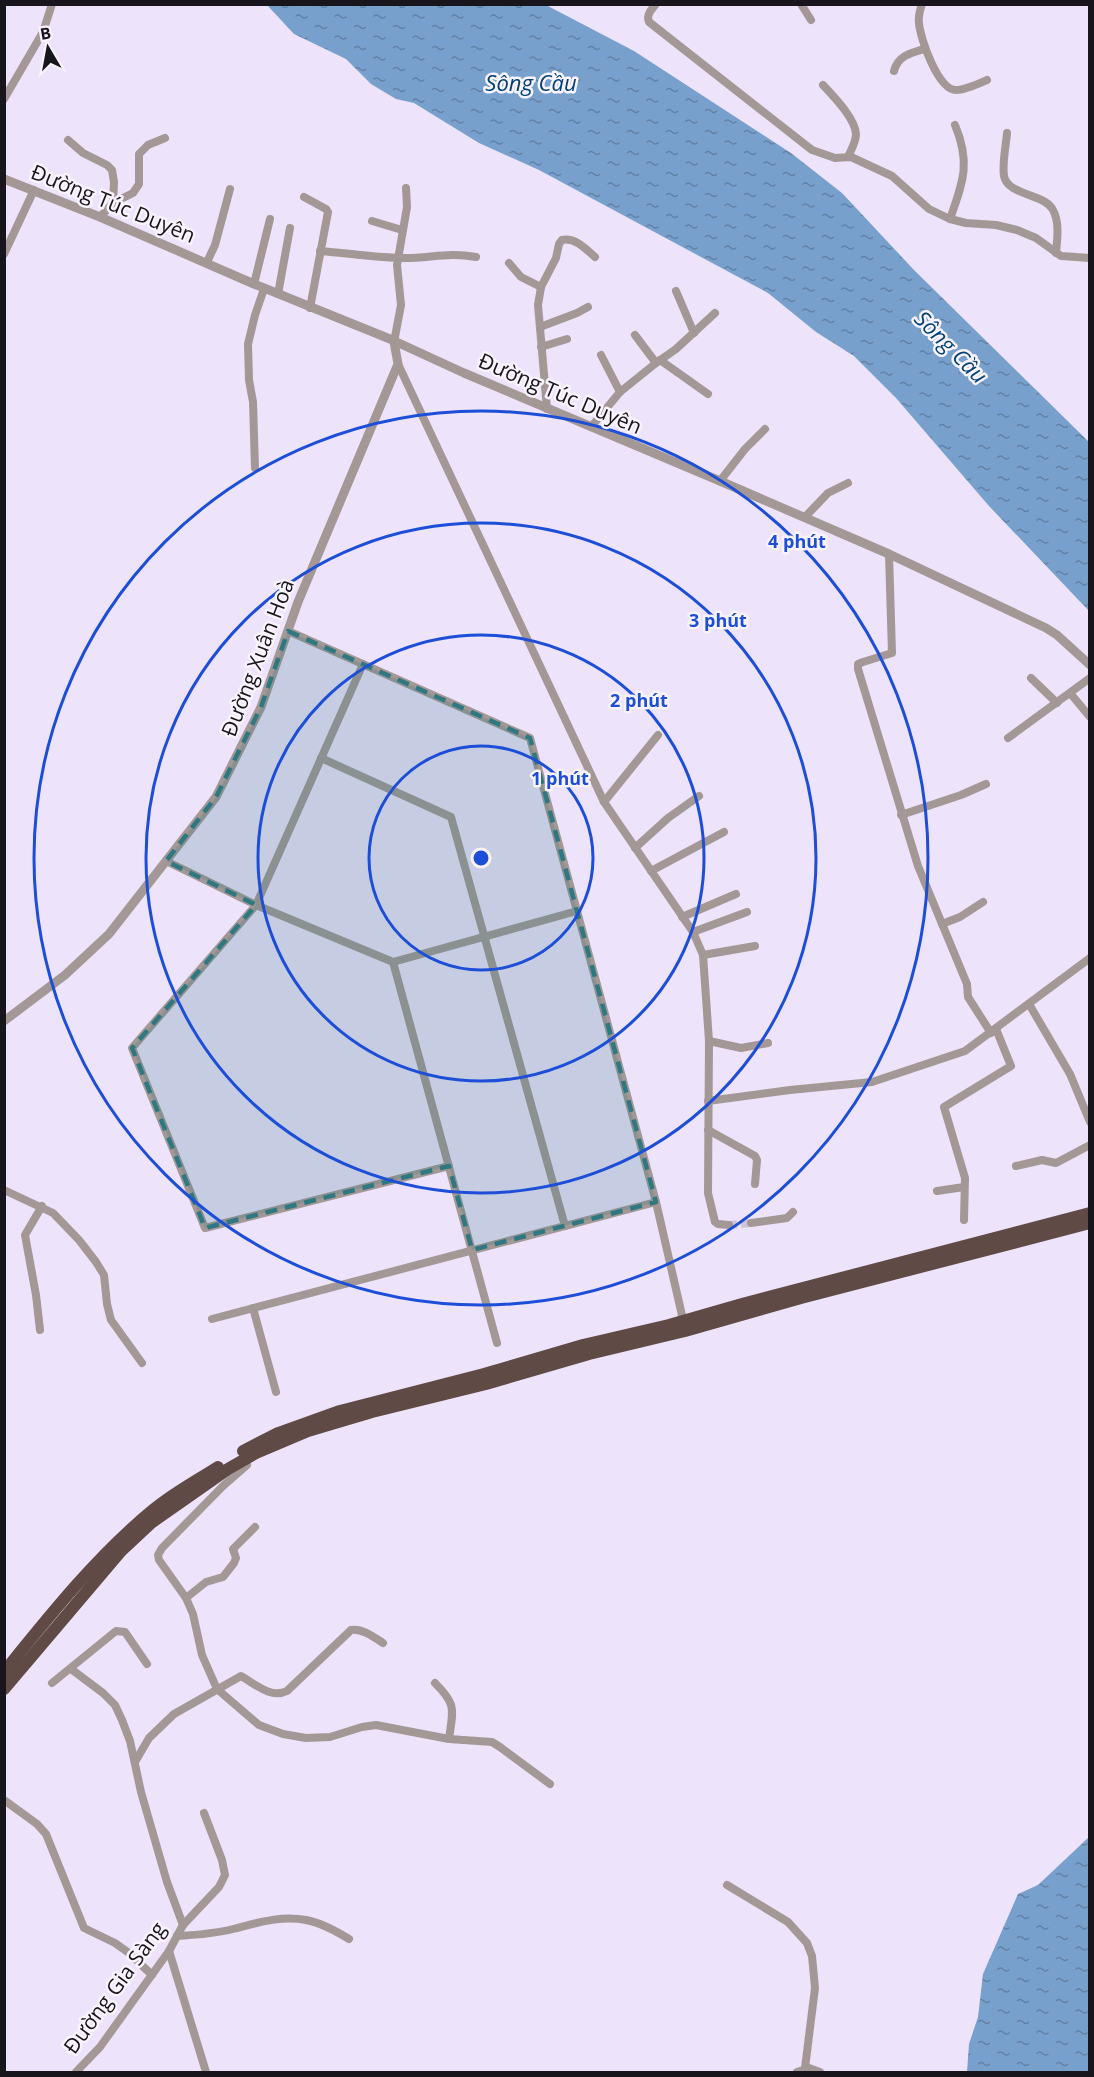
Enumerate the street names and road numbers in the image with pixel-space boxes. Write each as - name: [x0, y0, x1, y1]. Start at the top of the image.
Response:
- street label: Đường Túc Duyên: [27, 157, 200, 249]
- street label: Đường Túc Duyên: [474, 346, 646, 440]
- street label: Đường Xuân Hoà: [214, 575, 300, 740]
- street label: Đường Gia Sàng: [57, 1916, 172, 2059]

